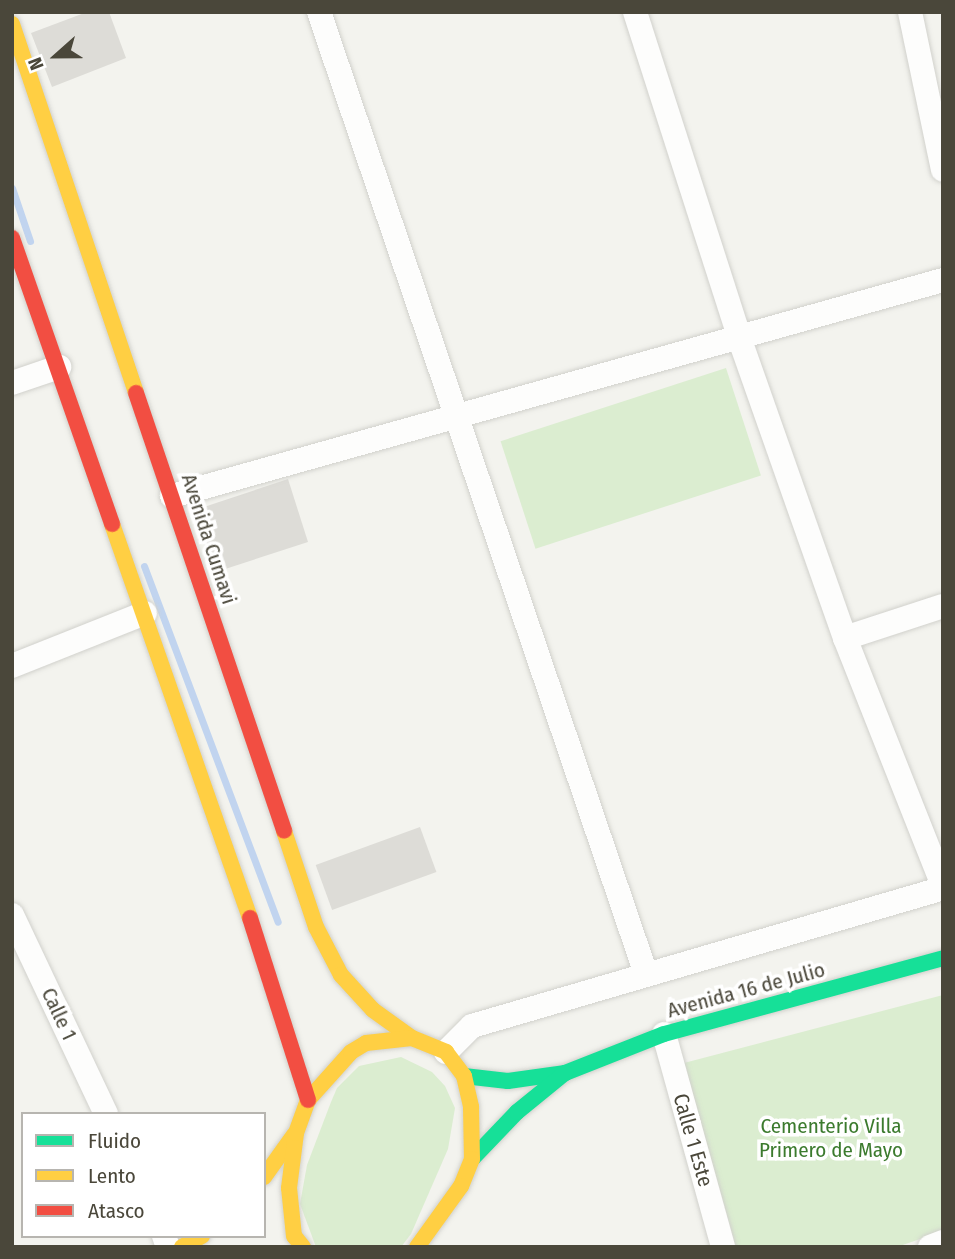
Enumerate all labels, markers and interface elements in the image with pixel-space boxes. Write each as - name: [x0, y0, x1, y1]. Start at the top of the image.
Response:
- north arrow: [21, 21, 91, 91]
- text: N: [23, 54, 49, 73]
- street label: Avenida Cumavi: [176, 471, 242, 607]
- street label: Avenida 16 de Julio: [664, 957, 828, 1023]
- street label: Calle 1: [36, 984, 82, 1044]
- street label: Calle 1 Este: [668, 1091, 718, 1189]
- legend: [21, 1112, 266, 1238]
- park label: Cementerio Villa Primero de Mayo: [759, 1113, 903, 1163]
- text: Fluido: [88, 1128, 141, 1154]
- text: Lento: [88, 1163, 136, 1189]
- text: Atasco: [88, 1198, 145, 1224]

